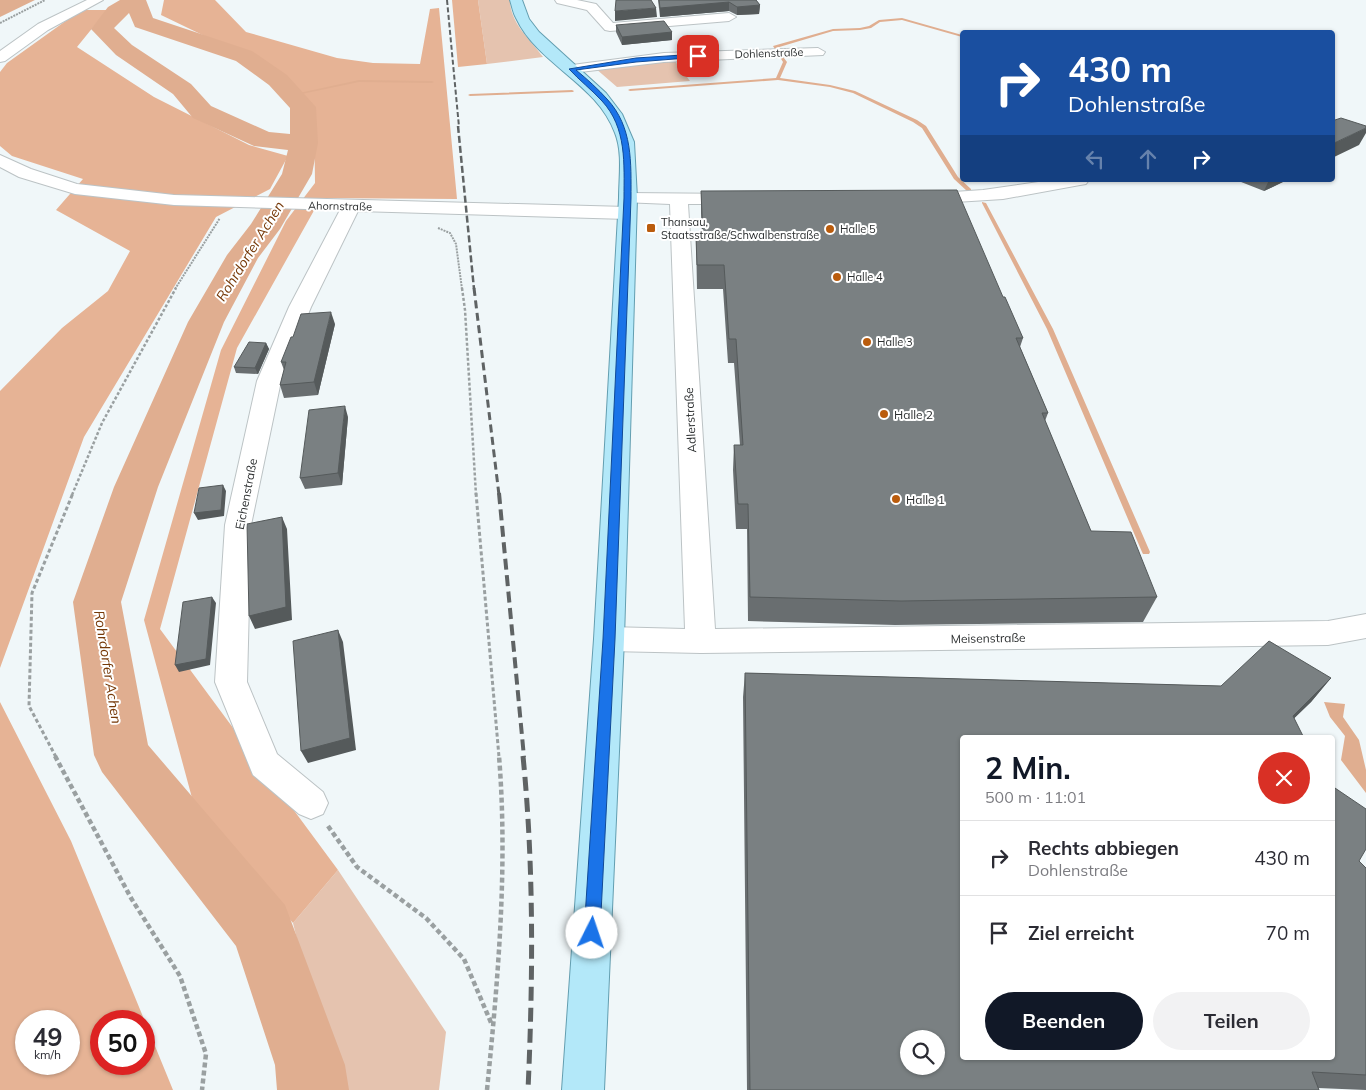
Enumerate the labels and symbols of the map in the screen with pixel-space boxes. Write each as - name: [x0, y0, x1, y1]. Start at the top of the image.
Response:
- pin: [677, 35, 719, 77]
- street label: Dohlenstraße: [734, 45, 804, 61]
- water label: Rohrdorfer Achen: [212, 198, 288, 304]
- street label: Ahornstraße: [308, 198, 372, 214]
- place label: Thansau, Staatsstraße/Schwalbenstraße: [661, 215, 819, 242]
- marker: Thansau, Staatsstraße/Schwalbenstraße: [645, 222, 657, 234]
- place label: Halle 5: [840, 222, 876, 236]
- marker: Halle 5: [824, 223, 836, 235]
- place label: Halle 4: [847, 270, 883, 284]
- marker: Halle 4: [831, 271, 843, 283]
- place label: Halle 3: [877, 335, 913, 349]
- marker: Halle 3: [861, 336, 873, 348]
- street label: Adlerstraße: [681, 387, 699, 453]
- place label: Halle 2: [894, 407, 933, 422]
- marker: Halle 2: [878, 408, 890, 420]
- street label: Eichenstraße: [232, 457, 260, 531]
- place label: Halle 1: [906, 492, 945, 507]
- marker: Halle 1: [890, 493, 902, 505]
- water label: Rohrdorfer Achen: [90, 609, 126, 725]
- street label: Meisenstraße: [950, 630, 1026, 646]
- position arrow: [565, 906, 617, 958]
- speed limit sign: 50: [90, 1010, 155, 1075]

